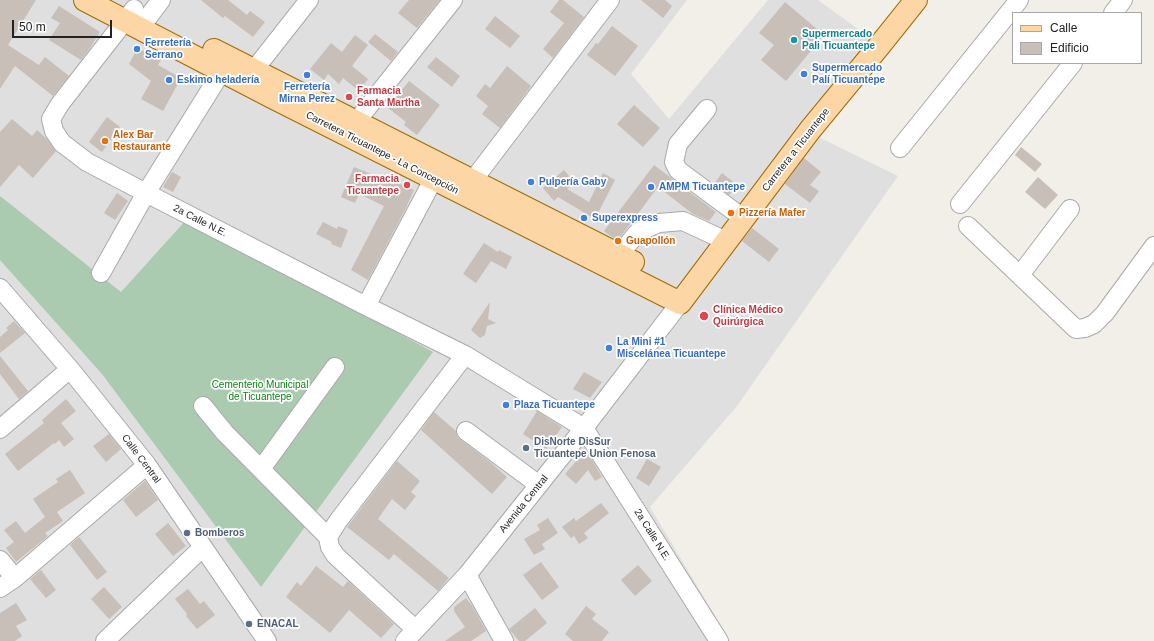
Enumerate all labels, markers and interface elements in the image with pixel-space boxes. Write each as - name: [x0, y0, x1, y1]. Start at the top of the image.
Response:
- scale bar: [14, 12, 114, 38]
- legend: [1012, 12, 1142, 64]
- text: 50 m: [19, 20, 46, 34]
- text: Calle: [1050, 21, 1077, 35]
- place label: Supermercado Pali Ticuantepe: [802, 28, 875, 52]
- marker: Supermercado Pali Ticuantepe: [789, 35, 799, 45]
- place label: Ferretería Serrano: [145, 37, 191, 60]
- text: Edificio: [1050, 41, 1089, 55]
- marker: Ferretería Serrano: [132, 44, 142, 54]
- place label: Supermercado Palí Ticuantepe: [812, 62, 885, 86]
- marker: Supermercado Palí Ticuantepe: [799, 69, 809, 79]
- marker: Ferretería Mirna Perez: [302, 70, 312, 80]
- place label: Eskimo heladería: [177, 74, 259, 86]
- marker: Eskimo heladería: [164, 75, 174, 85]
- place label: Ferretería Mirna Perez: [279, 81, 335, 104]
- place label: Farmacia Santa Martha: [357, 85, 420, 108]
- marker: Farmacia Santa Martha: [344, 92, 354, 102]
- street label: Carretera a Ticuantepe: [760, 106, 832, 194]
- street label: Carretera Ticuantepe - La Concepción: [304, 109, 460, 197]
- place label: Alex Bar Restaurante: [113, 129, 171, 152]
- marker: Alex Bar Restaurante: [100, 136, 110, 146]
- place label: Farmacia Ticuantepe: [346, 173, 399, 196]
- place label: Pulpería Gaby: [539, 176, 606, 188]
- marker: Pulpería Gaby: [526, 177, 536, 187]
- marker: Farmacia Ticuantepe: [402, 180, 412, 190]
- place label: AMPM Ticuantepe: [659, 181, 745, 193]
- marker: AMPM Ticuantepe: [646, 182, 656, 192]
- street label: 2a Calle N.E.: [171, 202, 229, 240]
- place label: Pizzería Mafer: [739, 207, 806, 219]
- marker: Pizzería Mafer: [726, 208, 736, 218]
- place label: Superexpress: [592, 212, 658, 224]
- marker: Superexpress: [579, 213, 589, 223]
- place label: Guapollón: [626, 235, 675, 247]
- marker: Guapollón: [613, 236, 623, 246]
- place label: Clínica Médico Quirúrgica: [713, 304, 783, 328]
- marker: Clínica Médico Quirúrgica: [698, 310, 710, 322]
- place label: La Mini #1 Miscelánea Ticuantepe: [617, 336, 726, 360]
- marker: La Mini #1 Miscelánea Ticuantepe: [604, 343, 614, 353]
- park label: Cementerio Municipal de Ticuantepe: [212, 379, 308, 402]
- place label: Plaza Ticuantepe: [514, 399, 595, 411]
- marker: Plaza Ticuantepe: [501, 400, 511, 410]
- street label: Calle Central: [119, 432, 163, 486]
- place label: DisNorte DisSur Ticuantepe Union Fenosa: [534, 436, 655, 460]
- marker: DisNorte DisSur Ticuantepe Union Fenosa: [521, 443, 531, 453]
- street label: Avenida Central: [497, 473, 551, 535]
- street label: 2a Calle N.E.: [631, 507, 673, 563]
- place label: Bomberos: [195, 527, 244, 539]
- marker: Bomberos: [182, 528, 192, 538]
- place label: ENACAL: [257, 618, 299, 630]
- marker: ENACAL: [244, 619, 254, 629]

